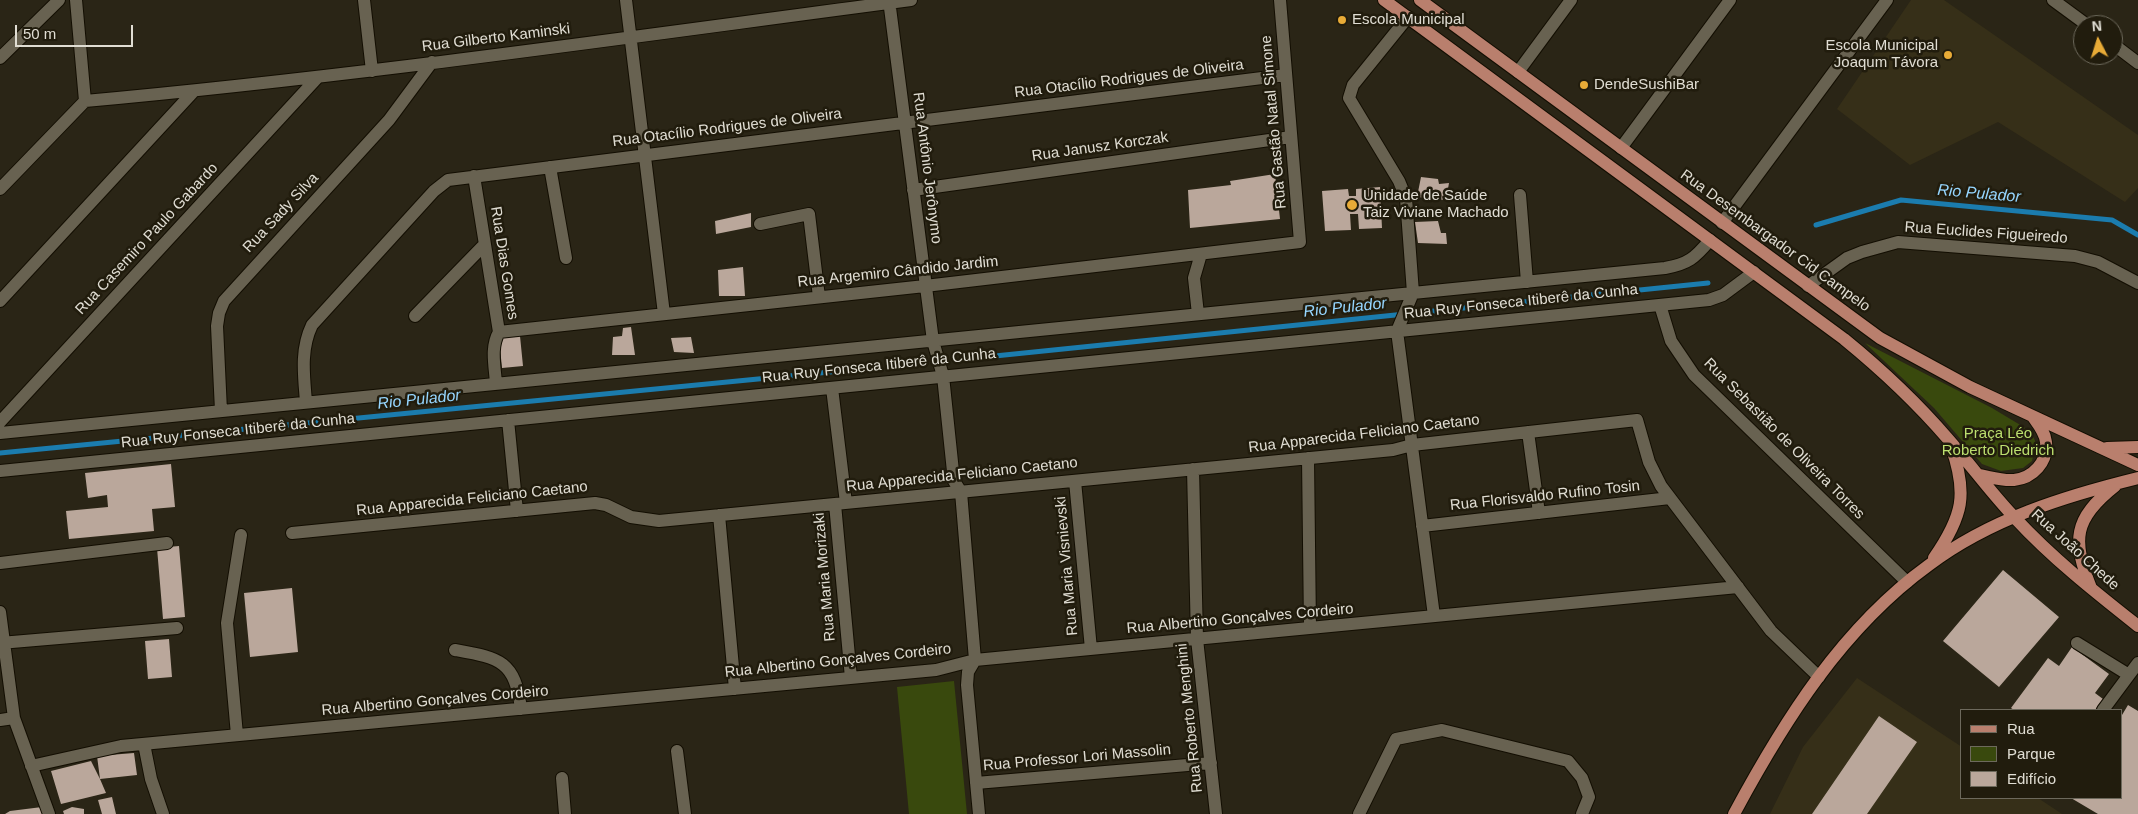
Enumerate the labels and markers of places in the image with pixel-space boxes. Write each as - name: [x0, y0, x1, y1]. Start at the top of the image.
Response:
- place label: Escola Municipal: [1352, 11, 1465, 29]
- marker: Escola Municipal: [1336, 14, 1348, 26]
- place label: Escola Municipal Joaqum Távora: [1825, 37, 1938, 72]
- marker: Escola Municipal Joaqum Távora: [1942, 49, 1954, 61]
- place label: DendeSushiBar: [1594, 76, 1699, 94]
- marker: DendeSushiBar: [1578, 79, 1590, 91]
- place label: Unidade de Saúde Taiz Viviane Machado: [1363, 187, 1509, 222]
- marker: Unidade de Saúde Taiz Viviane Machado: [1345, 198, 1359, 212]

